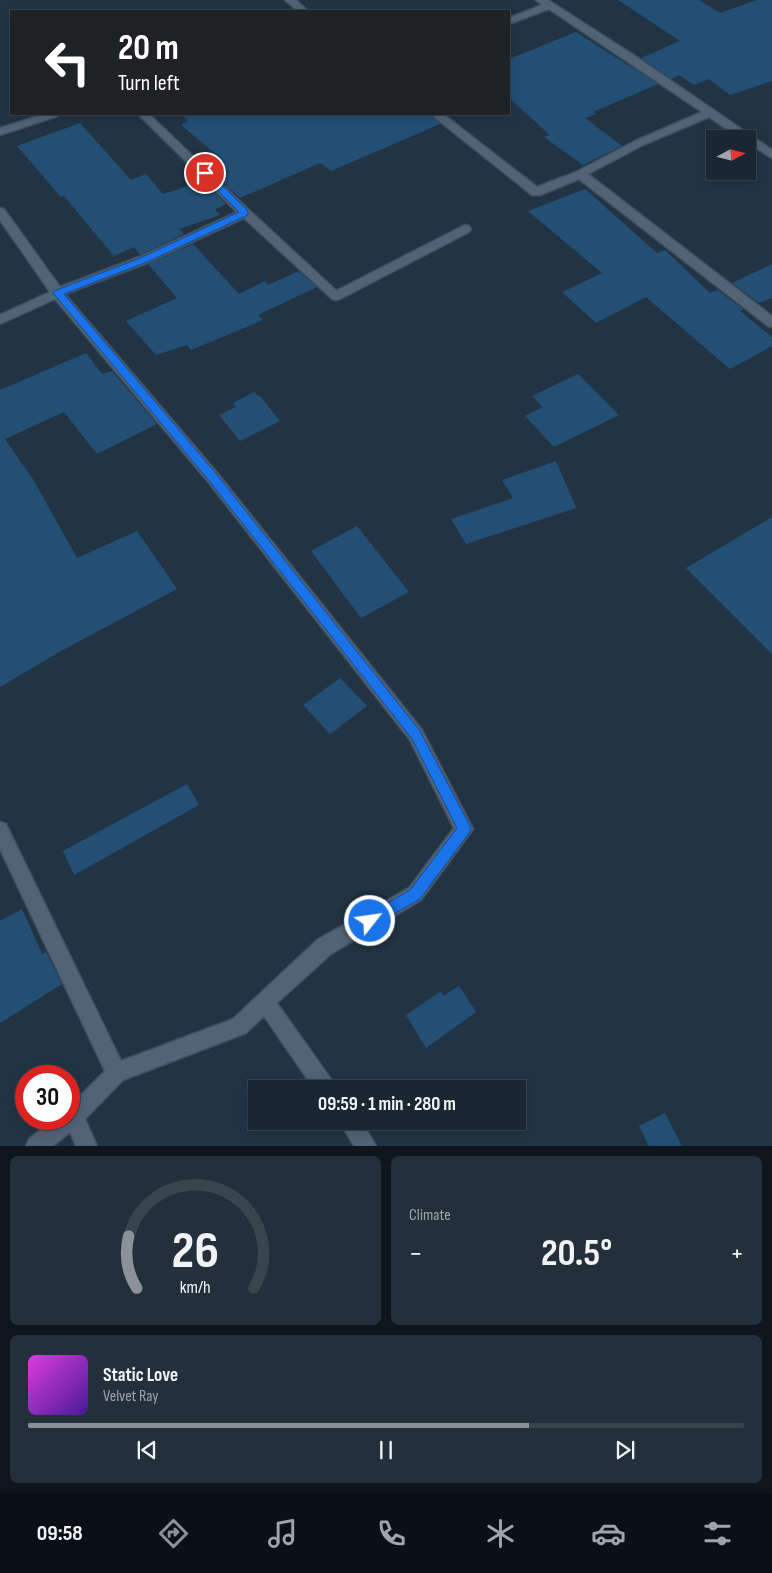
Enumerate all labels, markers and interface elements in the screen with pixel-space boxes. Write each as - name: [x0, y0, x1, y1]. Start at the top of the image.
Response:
- text: 20 m: [118, 27, 179, 70]
- icon: left: [35, 30, 100, 95]
- text: Turn left: [118, 70, 180, 97]
- north arrow: [706, 130, 756, 180]
- map controls: [706, 130, 756, 180]
- pin: [184, 152, 226, 194]
- icon: arrive: [191, 159, 219, 187]
- position arrow: [343, 894, 395, 946]
- speed limit sign: 30: [15, 1065, 80, 1130]
- text: 09:59 · 1 min · 280 m: [318, 1093, 456, 1116]
- text: Climate: [409, 1206, 451, 1225]
- text: 26: [172, 1220, 219, 1283]
- text: 20.5°: [541, 1231, 612, 1276]
- text: −: [409, 1237, 423, 1270]
- text: +: [730, 1237, 744, 1270]
- text: km/h: [180, 1277, 211, 1298]
- text: Static Love: [103, 1364, 178, 1387]
- text: Velvet Ray: [103, 1387, 158, 1406]
- icon: previous: [133, 1436, 161, 1464]
- icon: pause: [372, 1436, 400, 1464]
- icon: next: [611, 1436, 639, 1464]
- icon: directions: [156, 1516, 191, 1551]
- icon: music: [265, 1516, 300, 1551]
- icon: phone: [374, 1516, 409, 1551]
- icon: climate: [483, 1516, 518, 1551]
- icon: car: [591, 1516, 626, 1551]
- icon: filters: [700, 1516, 735, 1551]
- text: 09:58: [37, 1520, 83, 1547]

